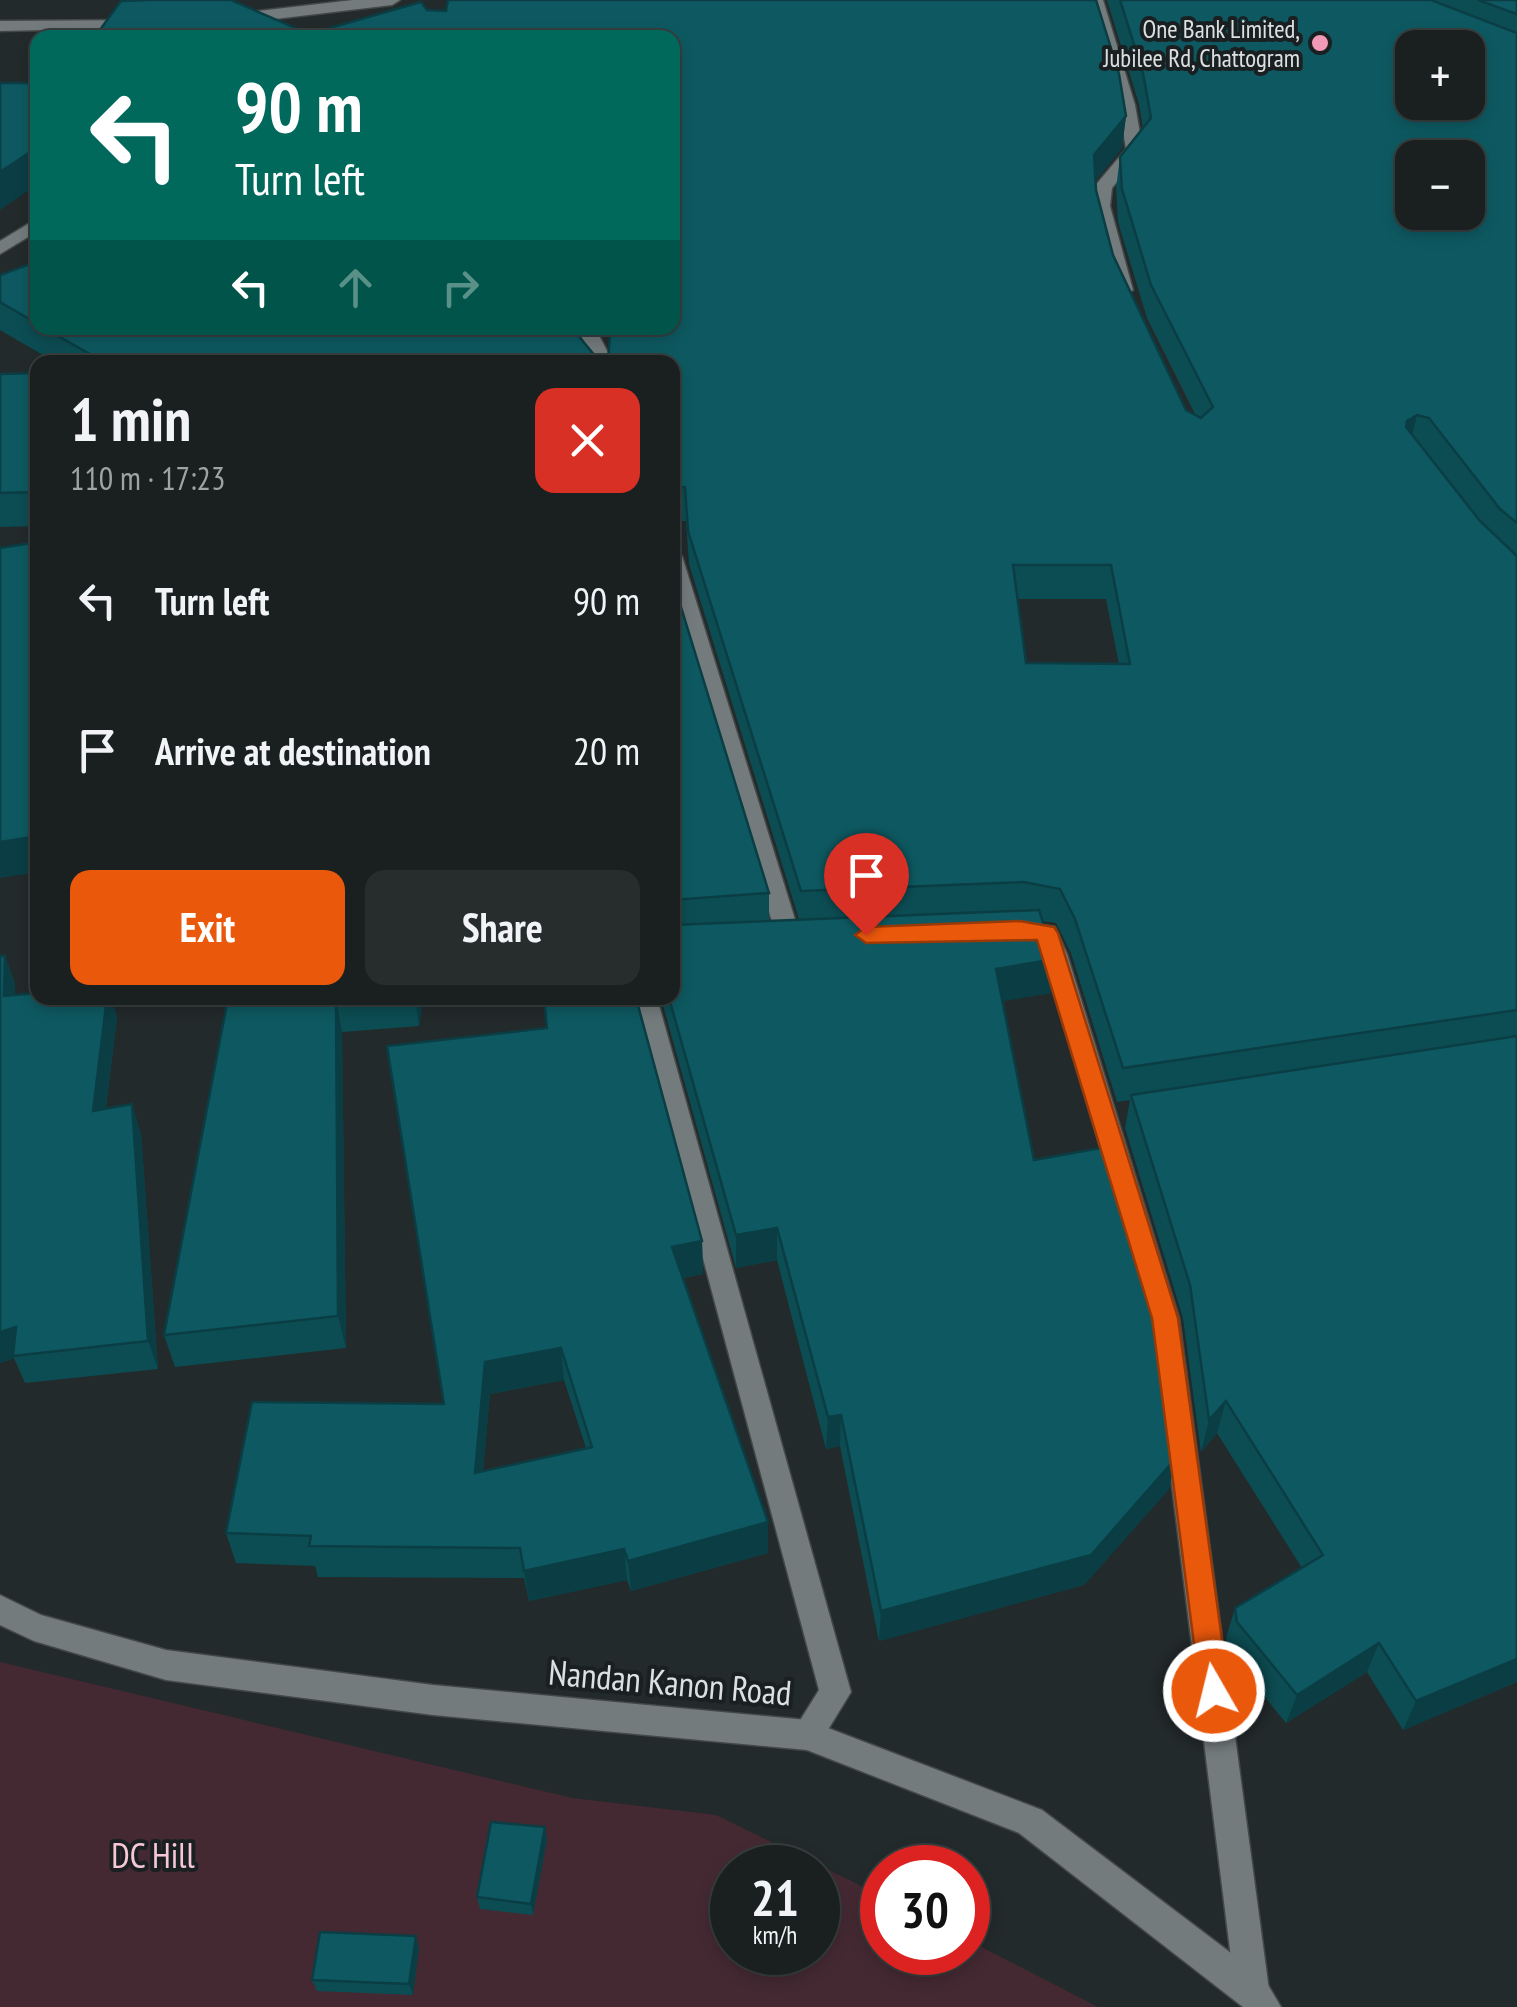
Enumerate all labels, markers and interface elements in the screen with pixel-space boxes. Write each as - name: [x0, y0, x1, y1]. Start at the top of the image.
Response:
- place label: One Bank Limited, Jubilee Rd, Chattogram: [1102, 13, 1300, 74]
- map controls: [1395, 30, 1485, 230]
- button: +: [1395, 30, 1485, 120]
- marker: One Bank Limited, Jubilee Rd, Chattogram: [1309, 32, 1331, 54]
- text: 90 m: [235, 61, 363, 151]
- icon: left: [70, 70, 200, 200]
- button: −: [1395, 140, 1485, 230]
- text: Turn left: [235, 149, 365, 207]
- icon: left: [223, 260, 278, 315]
- icon: ahead: [328, 260, 383, 315]
- icon: right: [433, 260, 488, 315]
- text: 1 min: [70, 380, 191, 458]
- button: close: [535, 388, 640, 493]
- text: 110 m · 17:23: [70, 457, 225, 499]
- icon: left: [70, 573, 125, 628]
- text: Turn left: [155, 576, 269, 625]
- text: 90 m: [573, 576, 640, 625]
- icon: arrive: [70, 723, 125, 778]
- text: Arrive at destination: [155, 726, 431, 775]
- text: 20 m: [573, 726, 640, 775]
- pin: [824, 833, 909, 936]
- icon: arrive: [839, 848, 894, 903]
- button: Exit: [70, 870, 345, 985]
- button: Share: [365, 870, 640, 985]
- position arrow: [1162, 1639, 1266, 1743]
- street label: Nandan Kanon Road: [547, 1648, 793, 1716]
- park label: DC Hill: [111, 1832, 195, 1878]
- speed limit sign: 30: [860, 1845, 990, 1975]
- text: 21: [751, 1865, 799, 1930]
- text: km/h: [753, 1919, 797, 1951]

